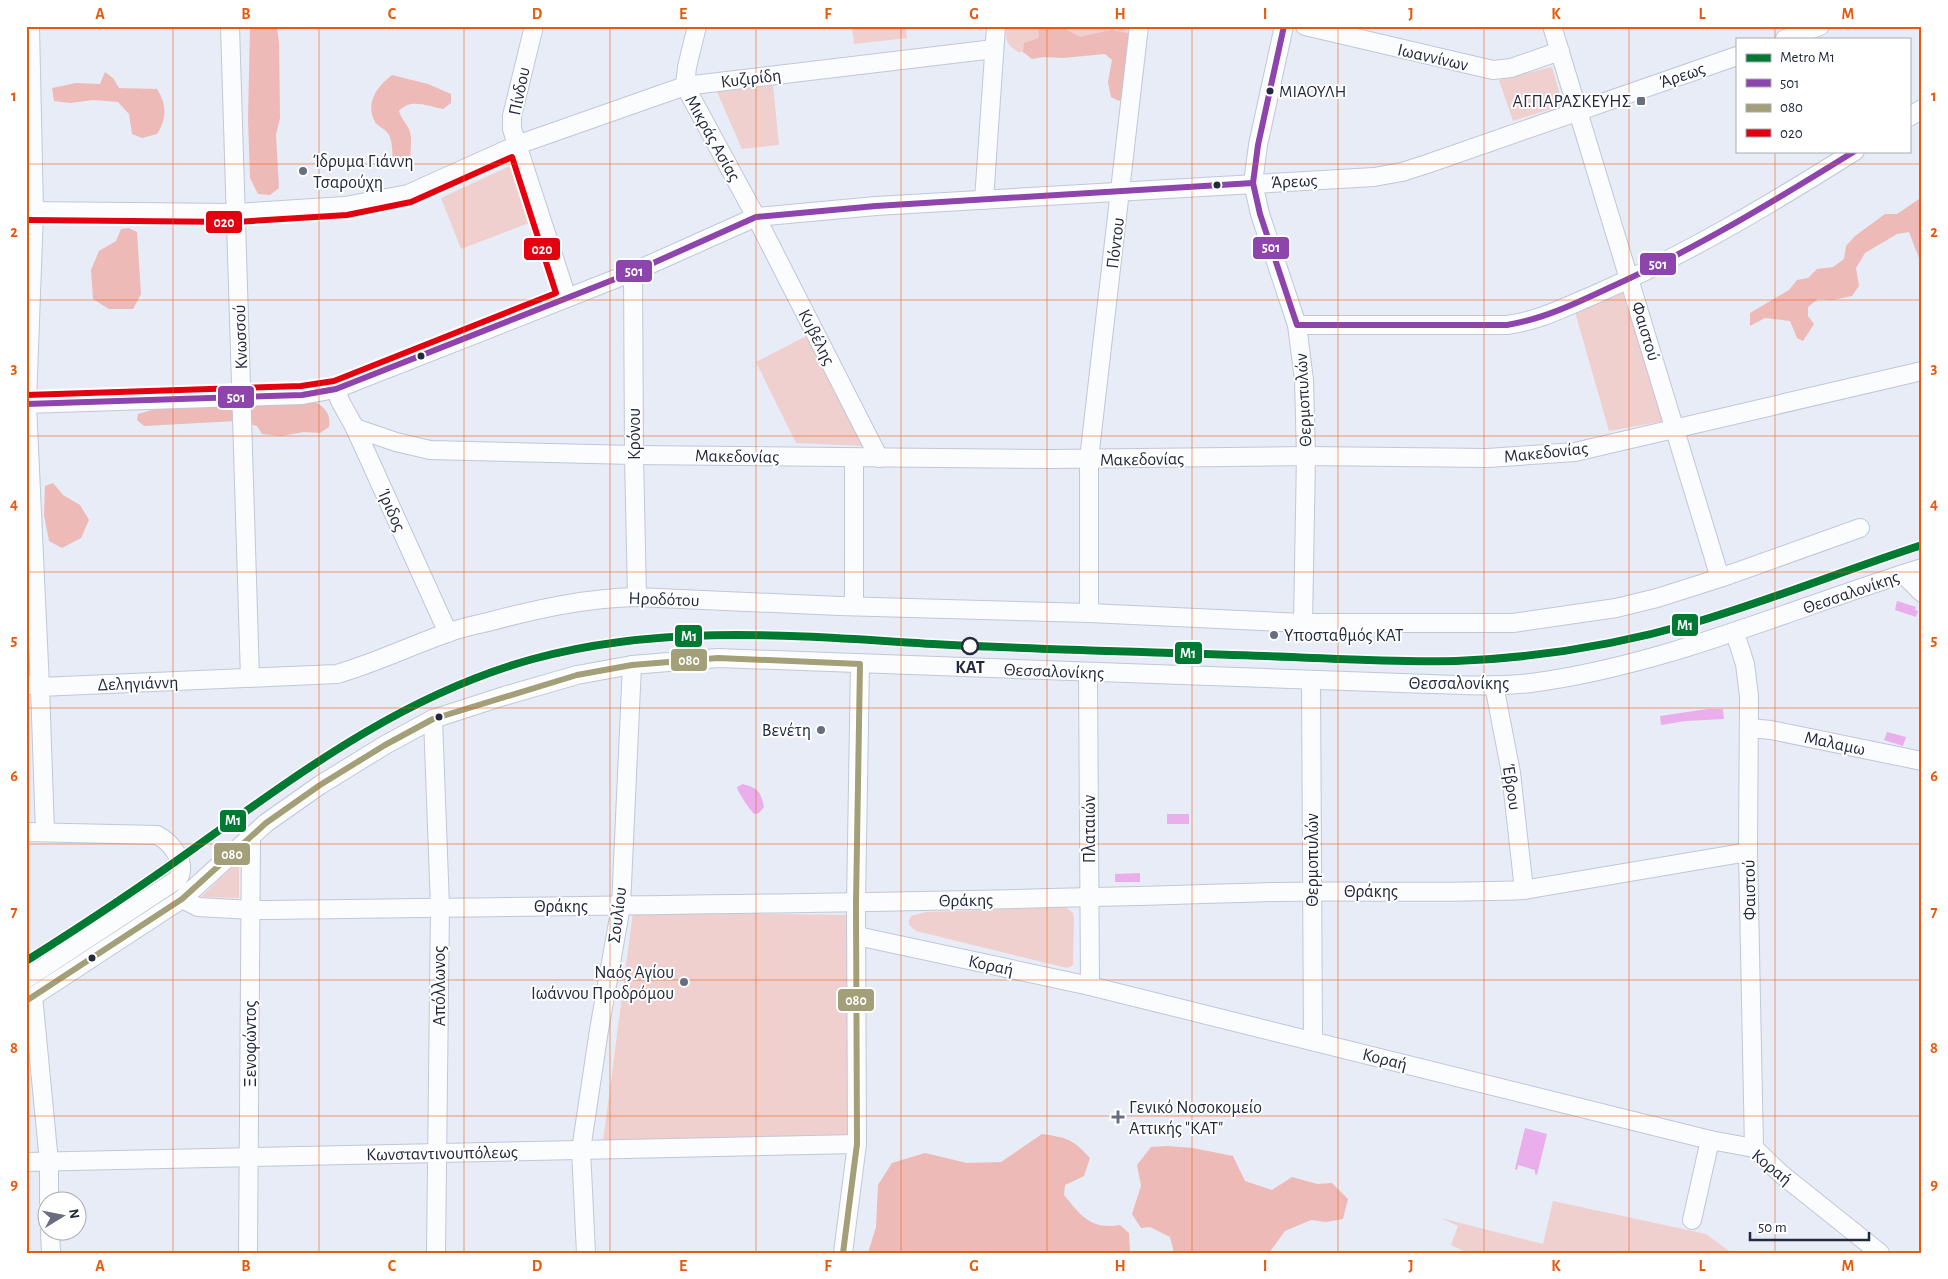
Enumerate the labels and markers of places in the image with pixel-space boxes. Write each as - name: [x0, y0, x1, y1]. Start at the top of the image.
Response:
- place label: ΜΙΑΟΥΛΗ: [1279, 83, 1346, 100]
- marker: ΜΙΑΟΥΛΗ: [1265, 86, 1275, 96]
- place label: ΑΓ.ΠΑΡΑΣΚΕΥΗΣ: [1513, 93, 1631, 111]
- marker: ΑΓ.ΠΑΡΑΣΚΕΥΗΣ: [1635, 95, 1647, 107]
- place label: Ίδρυμα Γιάννη Τσαρούχη: [313, 153, 414, 192]
- marker: Ίδρυμα Γιάννη Τσαρούχη: [297, 165, 309, 177]
- unlabelled marker: [1212, 180, 1222, 190]
- unlabelled marker: [416, 351, 426, 361]
- place label: Υποσταθμός ΚΑΤ: [1284, 627, 1404, 645]
- marker: Υποσταθμός ΚΑΤ: [1268, 629, 1280, 641]
- marker: ΚΑΤ: [961, 637, 979, 655]
- place label: ΚΑΤ: [955, 659, 985, 677]
- unlabelled marker: [434, 712, 444, 722]
- place label: Βενέτη: [762, 722, 811, 740]
- marker: Βενέτη: [815, 724, 827, 736]
- unlabelled marker: [87, 953, 97, 963]
- place label: Ναός Αγίου Ιωάννου Προδρόμου: [531, 963, 674, 1003]
- marker: Ναός Αγίου Ιωάννου Προδρόμου: [678, 976, 690, 988]
- place label: Γενικό Νοσοκομείο Αττικής "ΚΑΤ": [1129, 1098, 1262, 1138]
- marker: Γενικό Νοσοκομείο Αττικής "ΚΑΤ": [1111, 1110, 1125, 1124]

